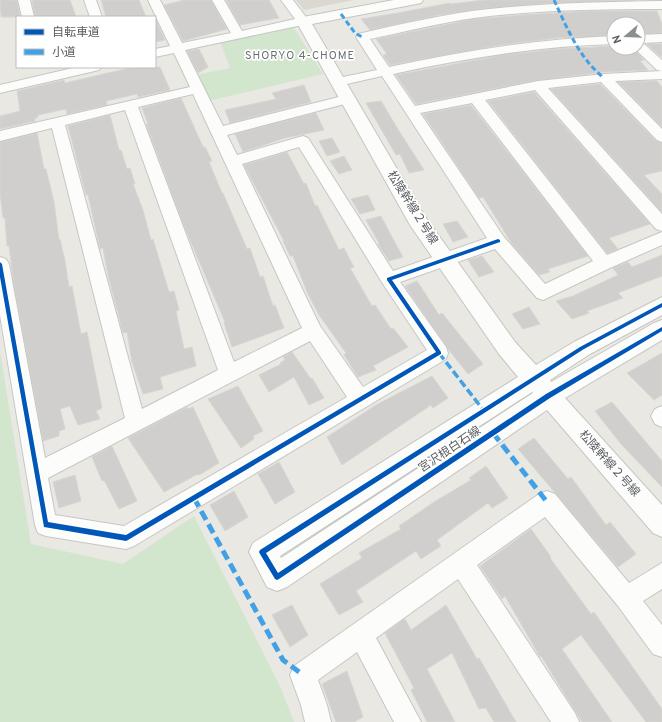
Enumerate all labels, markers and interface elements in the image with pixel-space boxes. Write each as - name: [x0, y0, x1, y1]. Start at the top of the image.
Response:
- legend: [16, 16, 156, 68]
- north arrow: [606, 16, 646, 56]
- text: 自転車道: [52, 25, 100, 41]
- text: N: [610, 33, 625, 45]
- text: 小道: [52, 45, 76, 61]
- district label: SHORYO 4-CHOME: [245, 49, 355, 63]
- street label: 松陵幹線２号線: [383, 168, 441, 248]
- street label: 宮沢根白石線: [416, 423, 484, 477]
- street label: 松陵幹線２号線: [575, 427, 643, 501]

